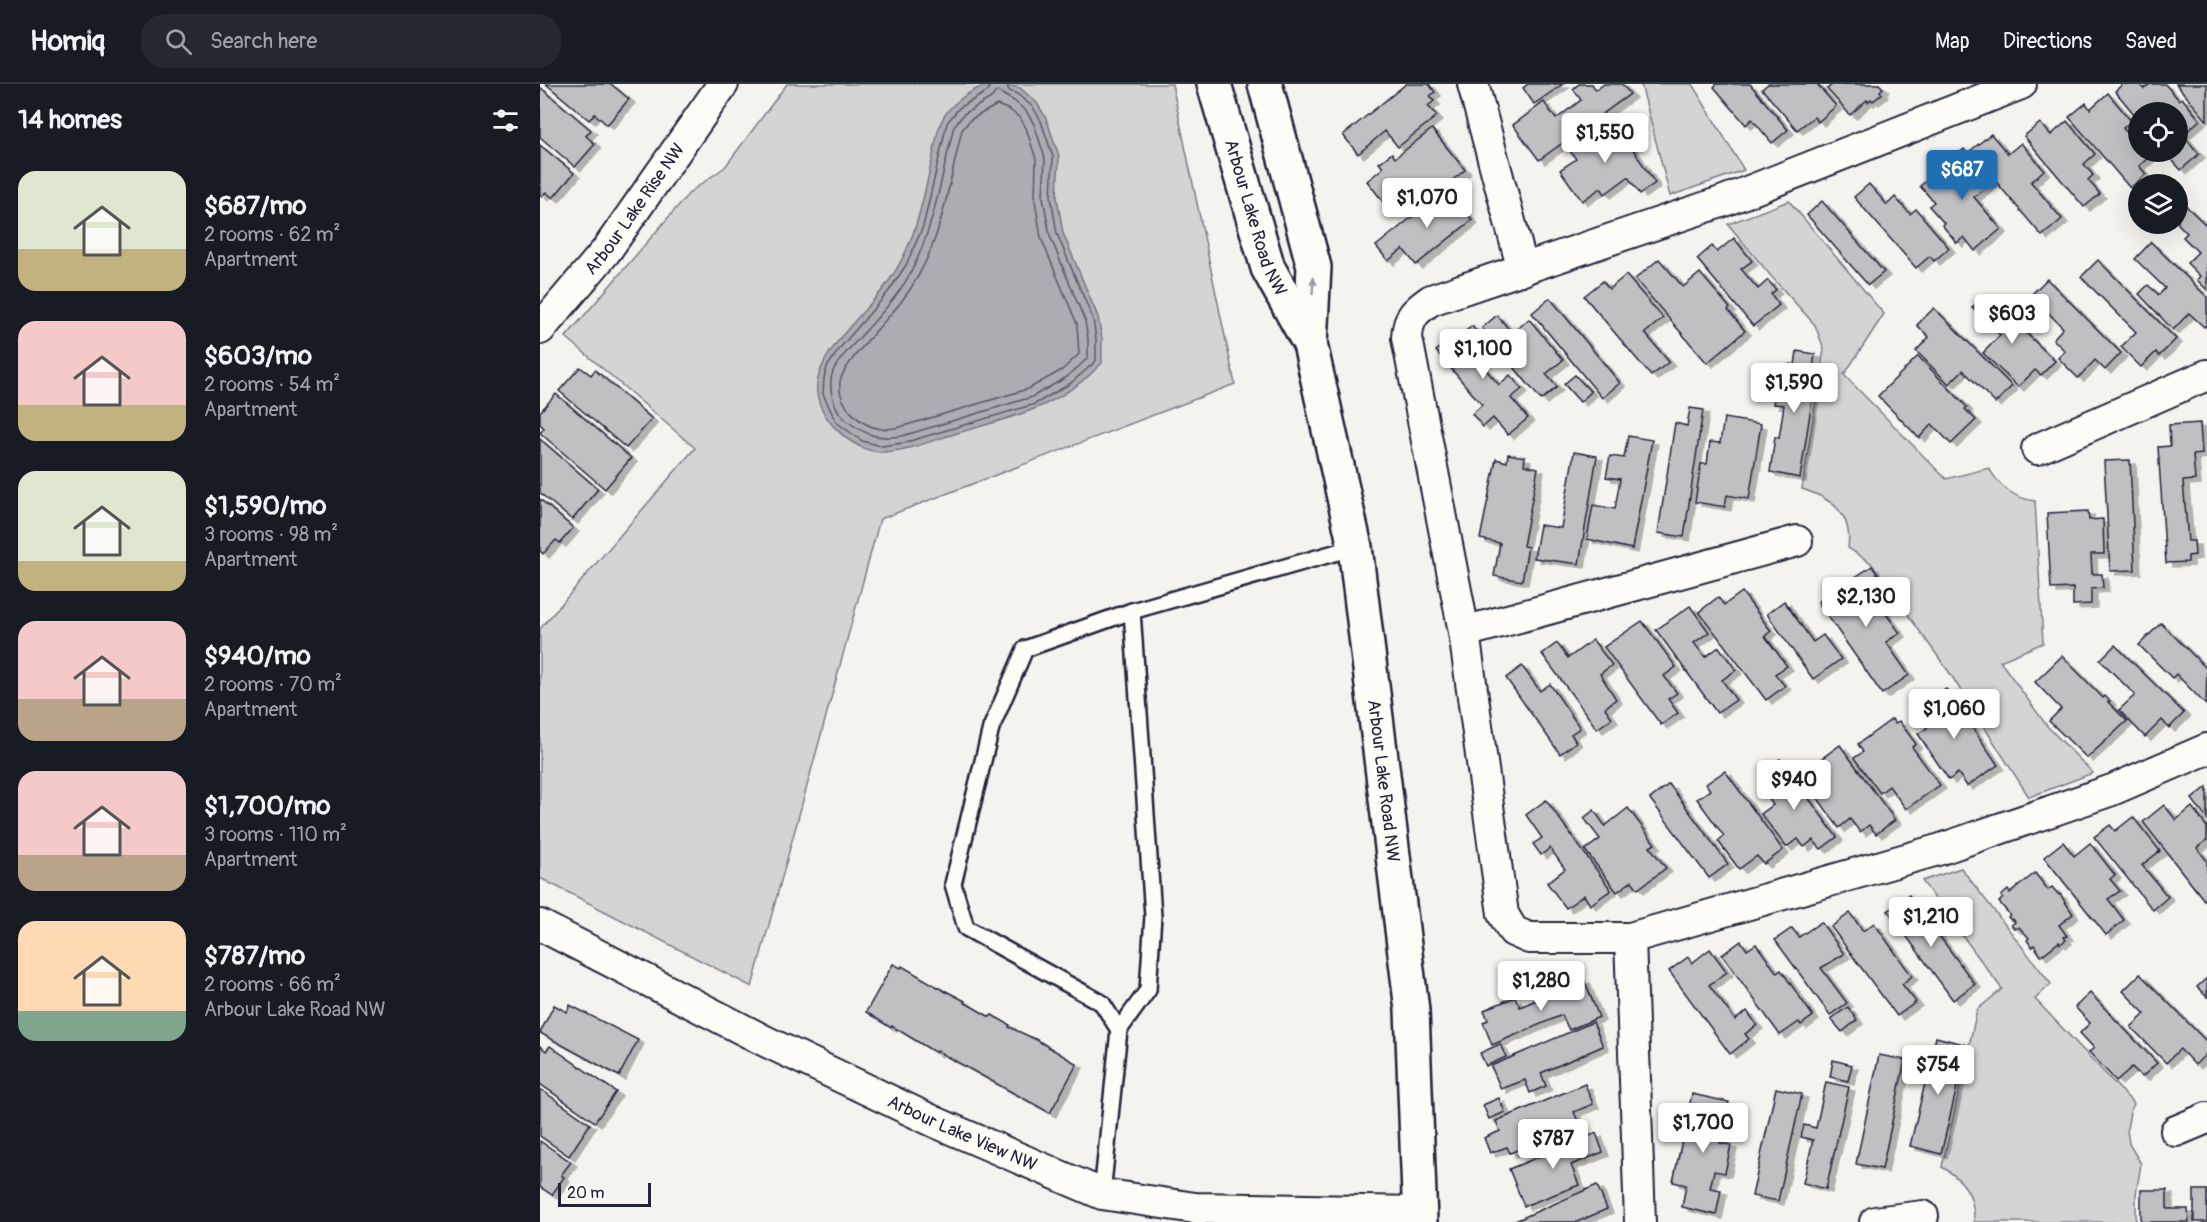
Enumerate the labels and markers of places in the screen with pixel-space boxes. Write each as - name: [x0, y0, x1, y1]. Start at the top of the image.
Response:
- pin: $1,550: [1556, 113, 1654, 164]
- pin: $687: [1926, 150, 1998, 201]
- pin: $1,070: [1378, 178, 1476, 229]
- pin: $603: [1976, 294, 2048, 345]
- pin: $1,100: [1434, 329, 1532, 380]
- pin: $1,590: [1745, 363, 1843, 414]
- pin: $2,130: [1817, 577, 1915, 628]
- pin: $1,060: [1905, 689, 2003, 740]
- pin: $940: [1758, 760, 1830, 811]
- pin: $1,210: [1882, 897, 1980, 948]
- pin: $1,280: [1492, 961, 1590, 1012]
- pin: $754: [1902, 1045, 1974, 1096]
- pin: $1,700: [1654, 1103, 1752, 1154]
- pin: $787: [1517, 1119, 1589, 1170]

